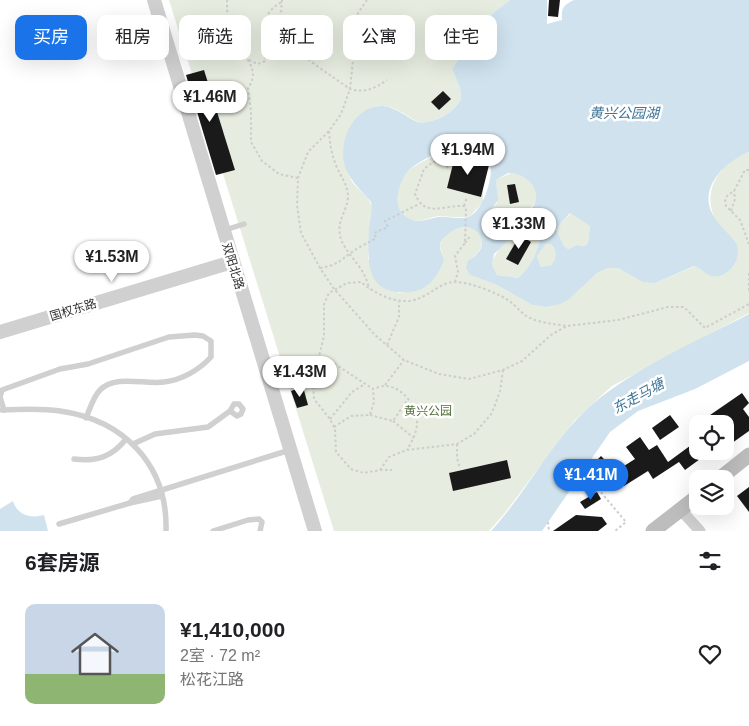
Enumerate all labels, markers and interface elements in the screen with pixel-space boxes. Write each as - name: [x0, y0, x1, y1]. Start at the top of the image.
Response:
- chip: 买房: [15, 15, 87, 60]
- chip: 租房: [97, 15, 169, 60]
- chip: 筛选: [179, 15, 251, 60]
- chip: 新上: [261, 15, 333, 60]
- chip: 公寓: [343, 15, 415, 60]
- chip: 住宅: [425, 15, 497, 60]
- pin: ¥1.46M: [169, 80, 251, 123]
- text: ¥1.46M: [183, 88, 237, 105]
- water label: 黄兴公园湖: [589, 105, 661, 121]
- pin: ¥1.94M: [427, 134, 509, 176]
- text: ¥1.94M: [441, 141, 495, 158]
- pin: ¥1.33M: [478, 208, 560, 250]
- text: ¥1.33M: [492, 215, 546, 232]
- pin: ¥1.53M: [71, 240, 153, 283]
- street label: 双阳北路: [219, 241, 247, 291]
- text: ¥1.53M: [85, 248, 139, 265]
- street label: 国权东路: [48, 296, 98, 324]
- pin: ¥1.43M: [259, 356, 341, 398]
- text: ¥1.43M: [273, 363, 327, 380]
- water label: 东走马塘: [610, 374, 668, 417]
- park label: 黄兴公园: [404, 404, 452, 418]
- map controls: [689, 415, 734, 515]
- button: locate: [689, 415, 734, 460]
- pin: ¥1.41M: [550, 458, 632, 501]
- text: ¥1.41M: [564, 466, 618, 483]
- button: layers: [689, 470, 734, 515]
- icon: filters: [696, 547, 724, 575]
- text: 6套房源: [25, 551, 100, 574]
- text: ¥1,410,000: [180, 618, 285, 641]
- icon: home: [65, 624, 125, 684]
- icon: heart: [696, 640, 724, 668]
- text: 2室 · 72 m²: [180, 647, 260, 664]
- text: 松花江路: [180, 671, 244, 688]

